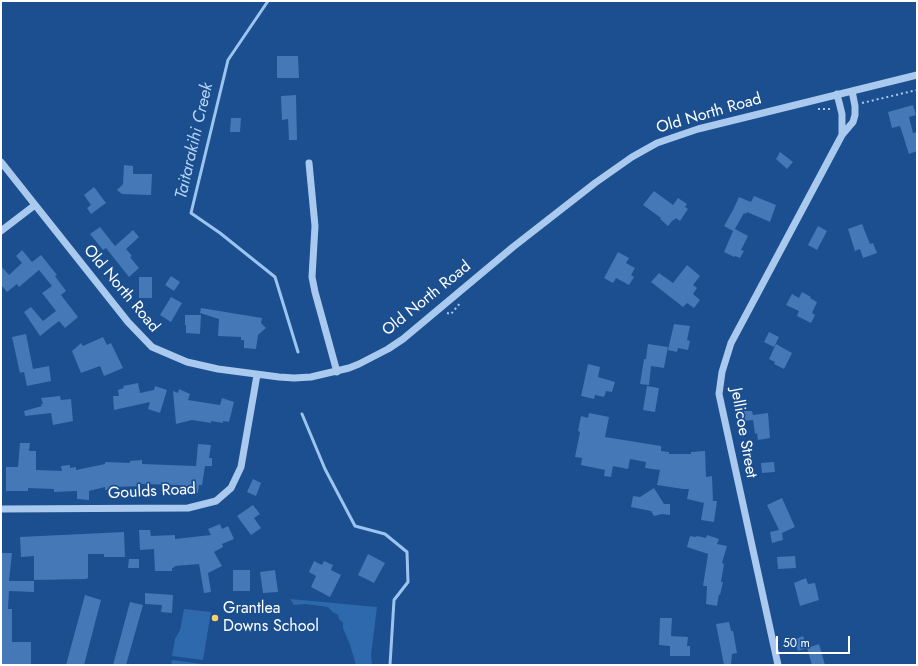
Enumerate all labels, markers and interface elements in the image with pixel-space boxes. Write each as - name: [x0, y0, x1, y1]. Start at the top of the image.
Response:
- water label: Taitarakihi Creek: [172, 81, 218, 201]
- street label: Old North Road: [654, 90, 764, 138]
- street label: Old North Road: [79, 241, 163, 337]
- street label: Old North Road: [379, 257, 475, 341]
- street label: Jellicoe Street: [726, 386, 760, 480]
- street label: Goulds Road: [108, 480, 196, 504]
- place label: Grantlea Downs School: [223, 599, 319, 637]
- marker: Grantlea Downs School: [210, 613, 220, 623]
- scale bar: [778, 628, 852, 654]
- text: 50 m: [783, 634, 810, 652]

